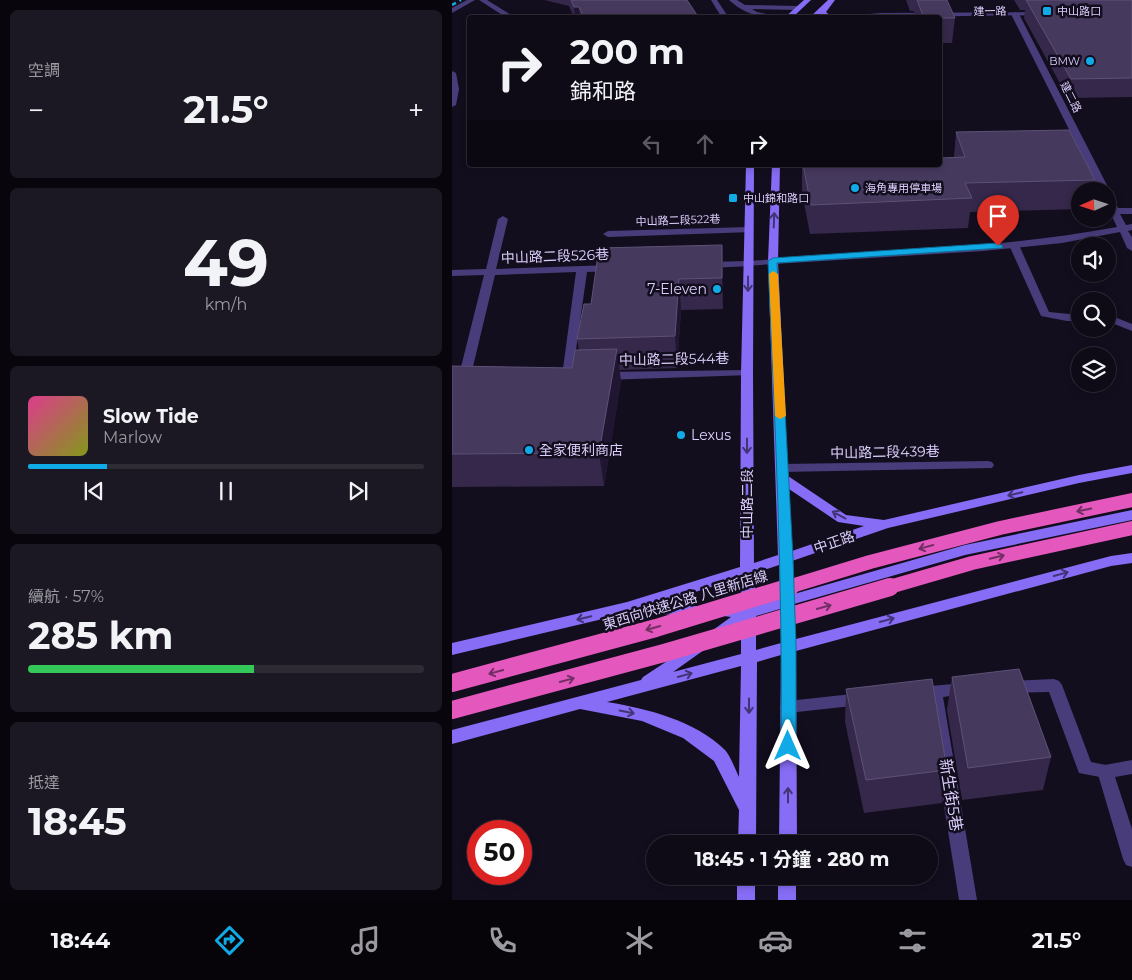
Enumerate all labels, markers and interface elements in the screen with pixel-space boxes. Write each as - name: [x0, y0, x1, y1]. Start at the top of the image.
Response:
- street label: 建一路: [973, 4, 1007, 18]
- place label: 中山路口: [1057, 4, 1101, 18]
- marker: 中山路口: [1041, 5, 1053, 17]
- text: 200 m: [570, 30, 685, 73]
- icon: right: [487, 35, 552, 100]
- place label: BMW: [1049, 54, 1080, 68]
- marker: BMW: [1084, 55, 1096, 67]
- text: 空調: [28, 61, 60, 80]
- text: 錦和路: [570, 78, 636, 105]
- street label: 建二路: [1057, 79, 1085, 115]
- text: 21.5°: [183, 86, 269, 133]
- text: −: [28, 93, 44, 127]
- text: +: [408, 93, 424, 127]
- icon: left: [638, 130, 666, 158]
- icon: ahead: [691, 130, 719, 158]
- icon: right: [744, 130, 772, 158]
- place label: 海角專用停車場: [865, 181, 942, 195]
- marker: 海角專用停車場: [849, 182, 861, 194]
- north arrow: [1071, 182, 1116, 228]
- map controls: [1071, 182, 1116, 392]
- place label: 中山錦和路口: [743, 191, 809, 205]
- marker: 中山錦和路口: [727, 192, 739, 204]
- pin: [977, 195, 1019, 246]
- icon: arrive: [984, 202, 1012, 230]
- street label: 中山路二段522巷: [635, 212, 721, 228]
- one-way arrow: [770, 212, 779, 228]
- text: 49: [183, 223, 269, 302]
- button: sound: [1071, 237, 1116, 282]
- street label: 中山路二段526巷: [501, 245, 609, 267]
- one-way arrow: [743, 275, 753, 291]
- place label: 7-Eleven: [647, 280, 707, 298]
- marker: 7-Eleven: [711, 283, 723, 295]
- button: search: [1071, 292, 1116, 337]
- text: km/h: [205, 295, 247, 314]
- button: layers: [1071, 347, 1116, 392]
- street label: 中山路二段544巷: [619, 349, 729, 369]
- text: Slow Tide: [103, 405, 199, 428]
- place label: Lexus: [691, 426, 731, 444]
- text: Marlow: [103, 428, 162, 447]
- marker: Lexus: [675, 429, 687, 441]
- one-way arrow: [742, 438, 752, 454]
- place label: 全家便利商店: [539, 441, 623, 459]
- street label: 中山路二段439巷: [830, 442, 940, 462]
- marker: 全家便利商店: [523, 444, 535, 456]
- street label: 中山路二段: [738, 469, 756, 539]
- icon: previous: [80, 477, 108, 505]
- icon: pause: [212, 477, 240, 505]
- icon: next: [344, 477, 372, 505]
- one-way arrow: [1008, 490, 1024, 499]
- one-way arrow: [1076, 505, 1092, 515]
- one-way arrow: [832, 510, 846, 520]
- street label: 中正路: [811, 527, 857, 557]
- one-way arrow: [918, 543, 934, 553]
- one-way arrow: [989, 552, 1005, 561]
- street label: 東西向快速公路 八里新店線: [600, 566, 770, 634]
- one-way arrow: [1052, 569, 1068, 578]
- text: 續航 · 57%: [28, 587, 104, 606]
- one-way arrow: [816, 601, 832, 611]
- text: 285 km: [28, 612, 173, 659]
- one-way arrow: [577, 614, 593, 623]
- one-way arrow: [878, 615, 894, 625]
- one-way arrow: [645, 624, 661, 634]
- one-way arrow: [488, 668, 504, 677]
- one-way arrow: [676, 669, 692, 679]
- one-way arrow: [558, 674, 574, 684]
- one-way arrow: [744, 697, 754, 713]
- one-way arrow: [619, 708, 635, 717]
- position arrow: [761, 719, 813, 771]
- street label: 新生街5巷: [936, 757, 966, 833]
- text: 抵達: [28, 773, 60, 792]
- one-way arrow: [783, 787, 793, 804]
- text: 18:45: [28, 798, 127, 845]
- speed limit sign: 50: [467, 820, 532, 885]
- text: 18:45 · 1 分鐘 · 280 m: [694, 848, 890, 871]
- icon: directions: [212, 923, 247, 958]
- icon: music: [348, 923, 383, 958]
- icon: phone: [485, 923, 520, 958]
- icon: climate: [622, 923, 657, 958]
- icon: car: [758, 923, 793, 958]
- icon: filters: [895, 923, 930, 958]
- text: 18:44: [51, 927, 110, 954]
- text: 21.5°: [1032, 927, 1081, 954]

